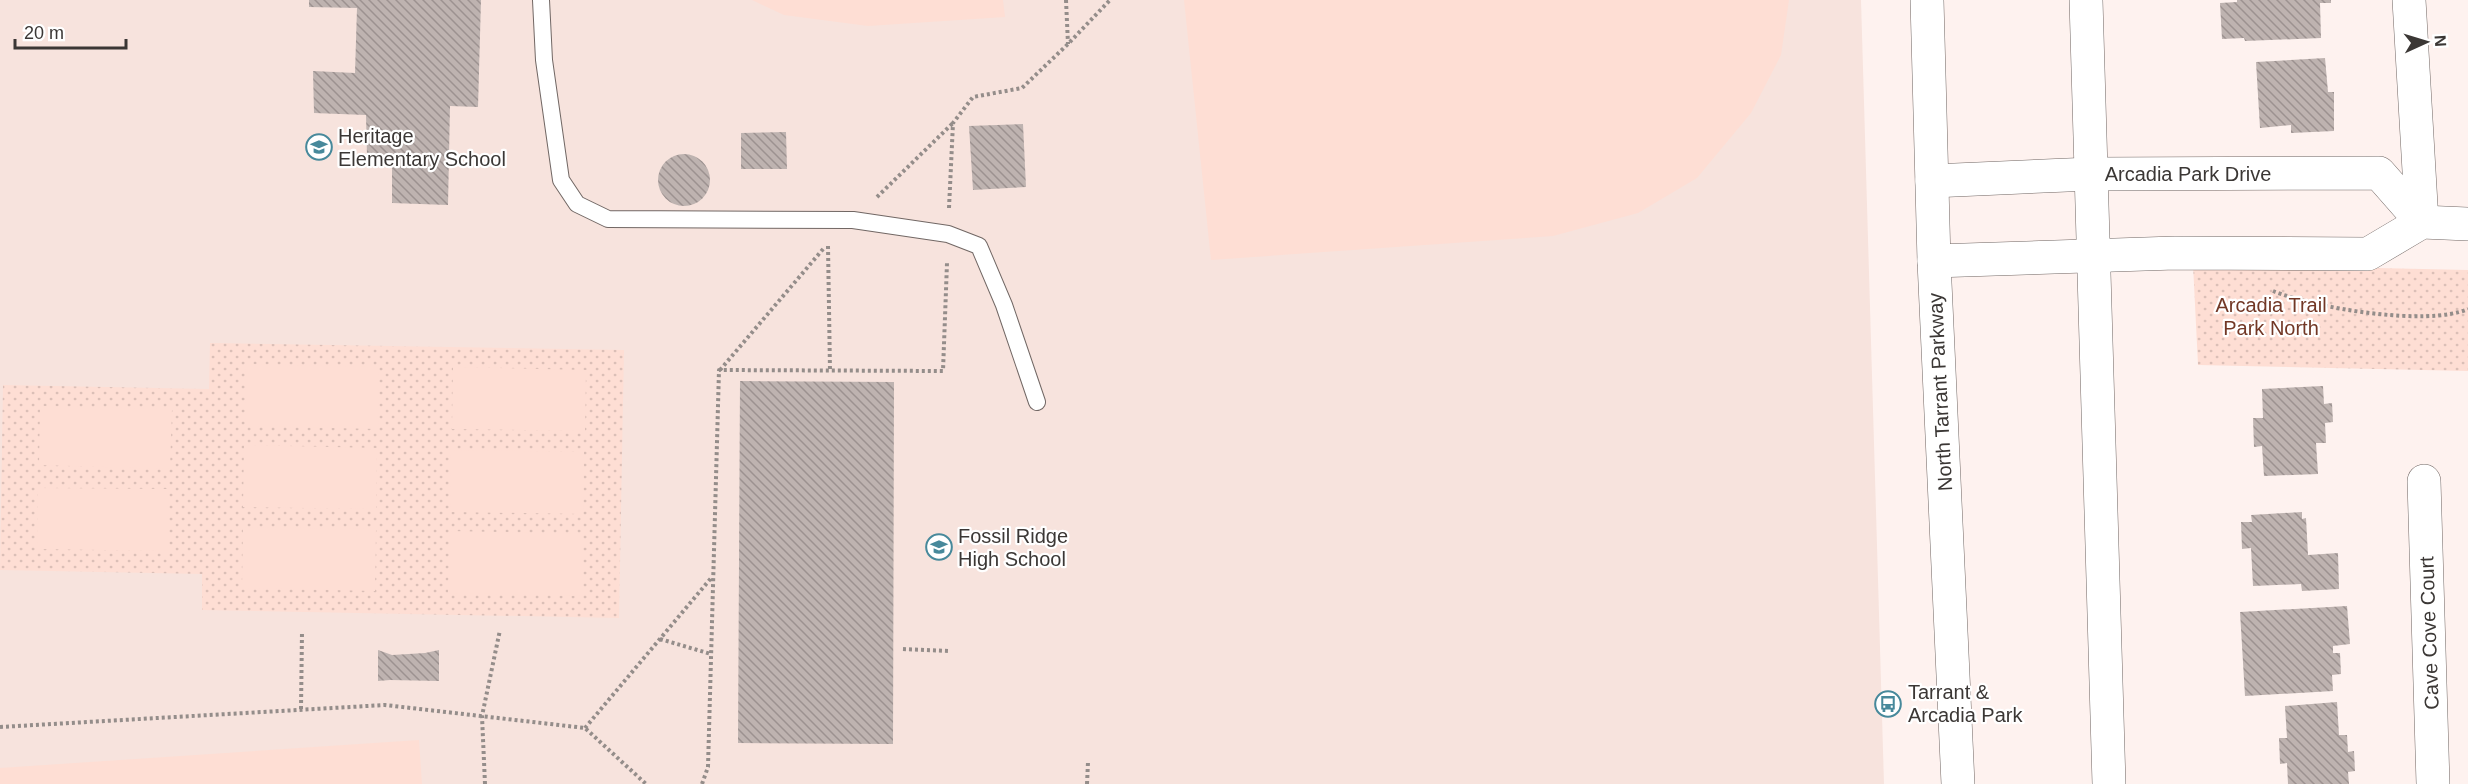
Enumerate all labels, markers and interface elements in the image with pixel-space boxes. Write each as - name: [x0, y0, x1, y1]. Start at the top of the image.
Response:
- scale bar: [15, 12, 126, 50]
- north arrow: [2396, 12, 2456, 72]
- text: 20 m: [24, 23, 64, 43]
- text: N: [2432, 35, 2449, 47]
- place label: Heritage Elementary School: [338, 125, 506, 170]
- school or university icon: Heritage Elementary School: [304, 132, 334, 162]
- street label: Arcadia Park Drive: [2105, 163, 2271, 185]
- street label: North Tarrant Parkway: [1924, 292, 1956, 492]
- park label: Arcadia Trail Park North: [2215, 294, 2327, 339]
- place label: Fossil Ridge High School: [958, 525, 1068, 570]
- school or university icon: Fossil Ridge High School: [924, 532, 954, 562]
- street label: Cave Cove Court: [2415, 556, 2443, 710]
- place label: Tarrant & Arcadia Park: [1908, 681, 2023, 726]
- bus stop icon: Tarrant & Arcadia Park: [1873, 689, 1903, 719]

